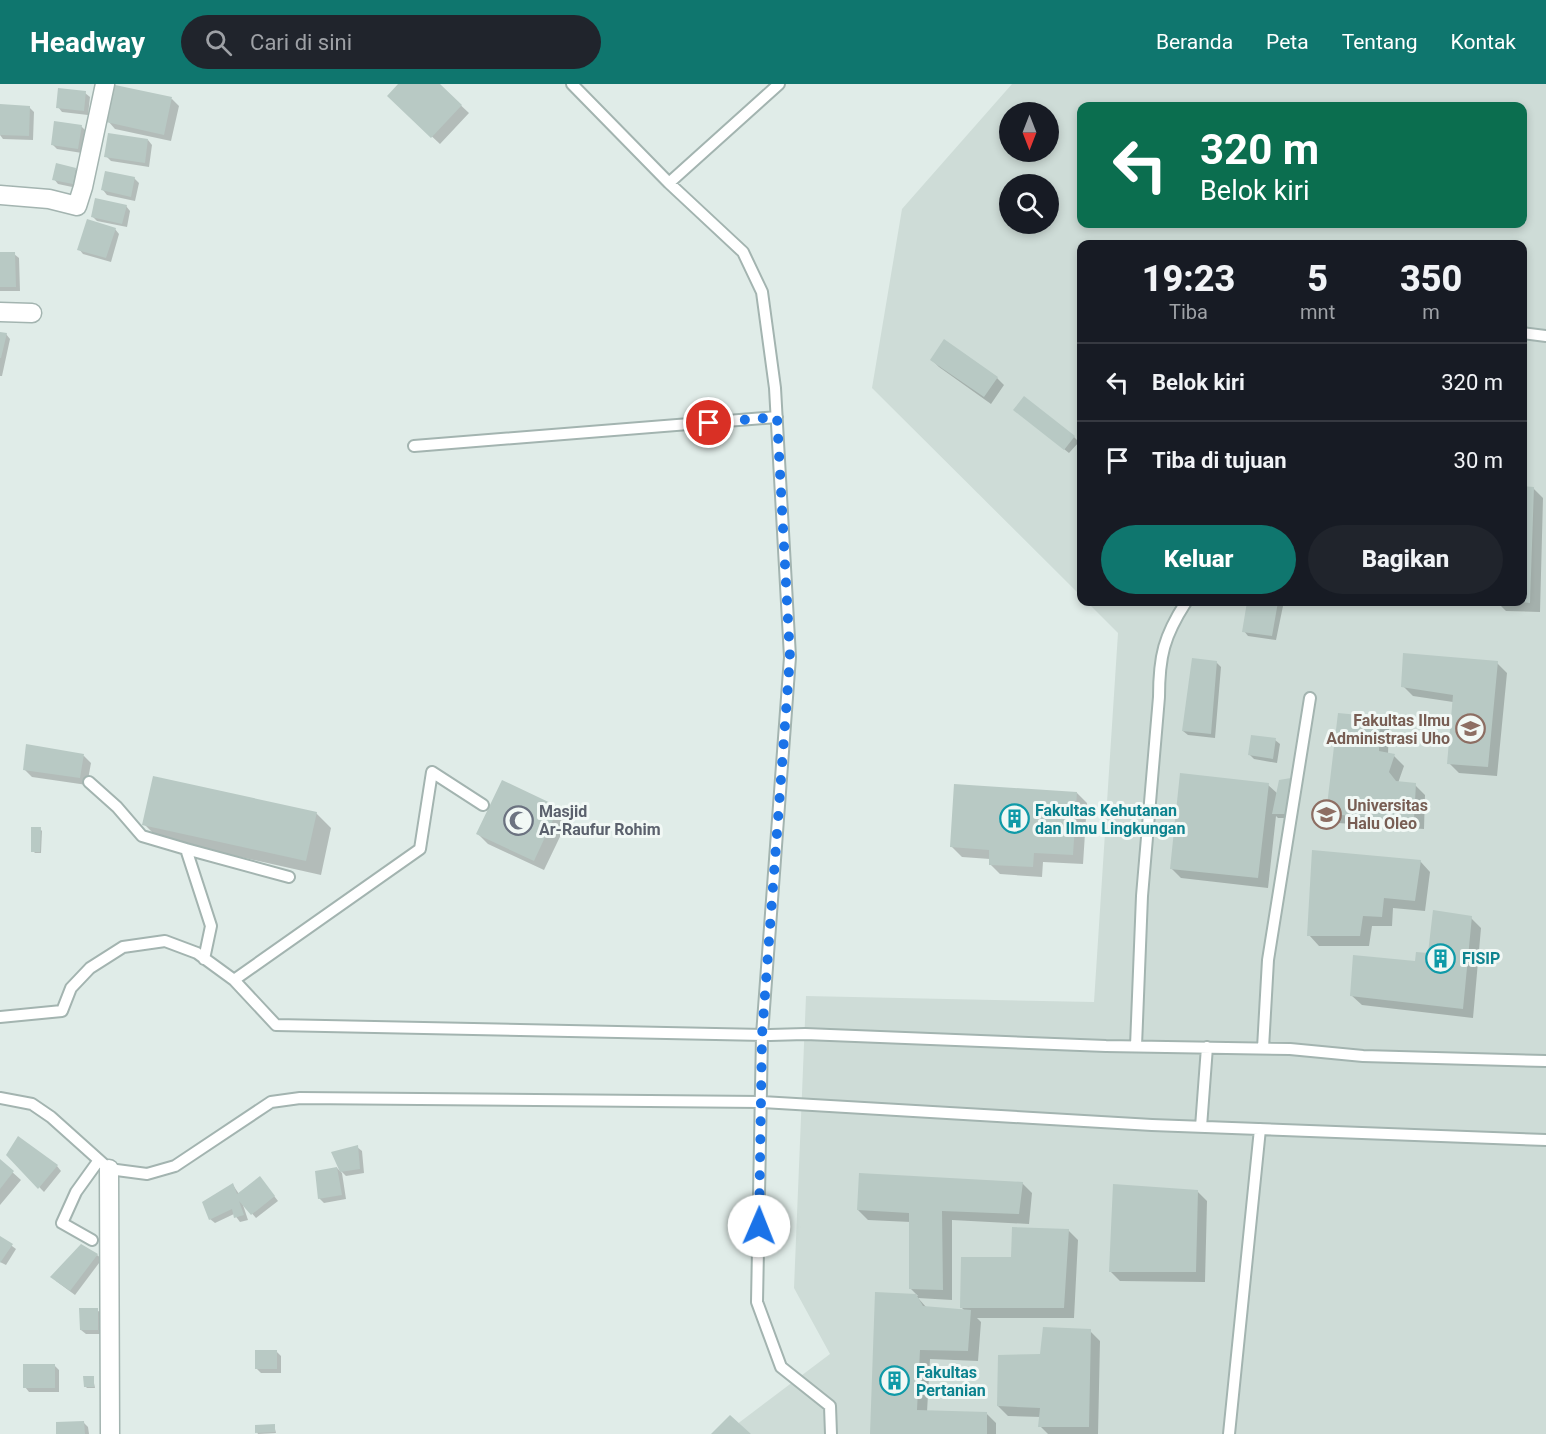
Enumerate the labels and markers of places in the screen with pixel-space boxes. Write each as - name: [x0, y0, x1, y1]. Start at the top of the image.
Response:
- pin: [683, 397, 734, 448]
- place label: Fakultas Ilmu Administrasi Uho: [1326, 711, 1450, 748]
- school or university icon: Fakultas Ilmu Administrasi Uho: [1455, 713, 1487, 745]
- place label: Universitas Halu Oleo: [1347, 796, 1428, 833]
- school or university icon: Universitas Halu Oleo: [1310, 798, 1342, 830]
- place label: Fakultas Kehutanan dan Ilmu Lingkungan: [1035, 801, 1185, 838]
- place label: Masjid Ar-Raufur Rohim: [539, 802, 661, 839]
- building icon: Fakultas Kehutanan dan Ilmu Lingkungan: [998, 803, 1030, 835]
- mosque icon: Masjid Ar-Raufur Rohim: [502, 804, 534, 836]
- building icon: FISIP: [1425, 942, 1457, 974]
- place label: FISIP: [1462, 949, 1500, 968]
- place label: Fakultas Pertanian: [916, 1363, 986, 1400]
- building icon: Fakultas Pertanian: [879, 1365, 911, 1397]

